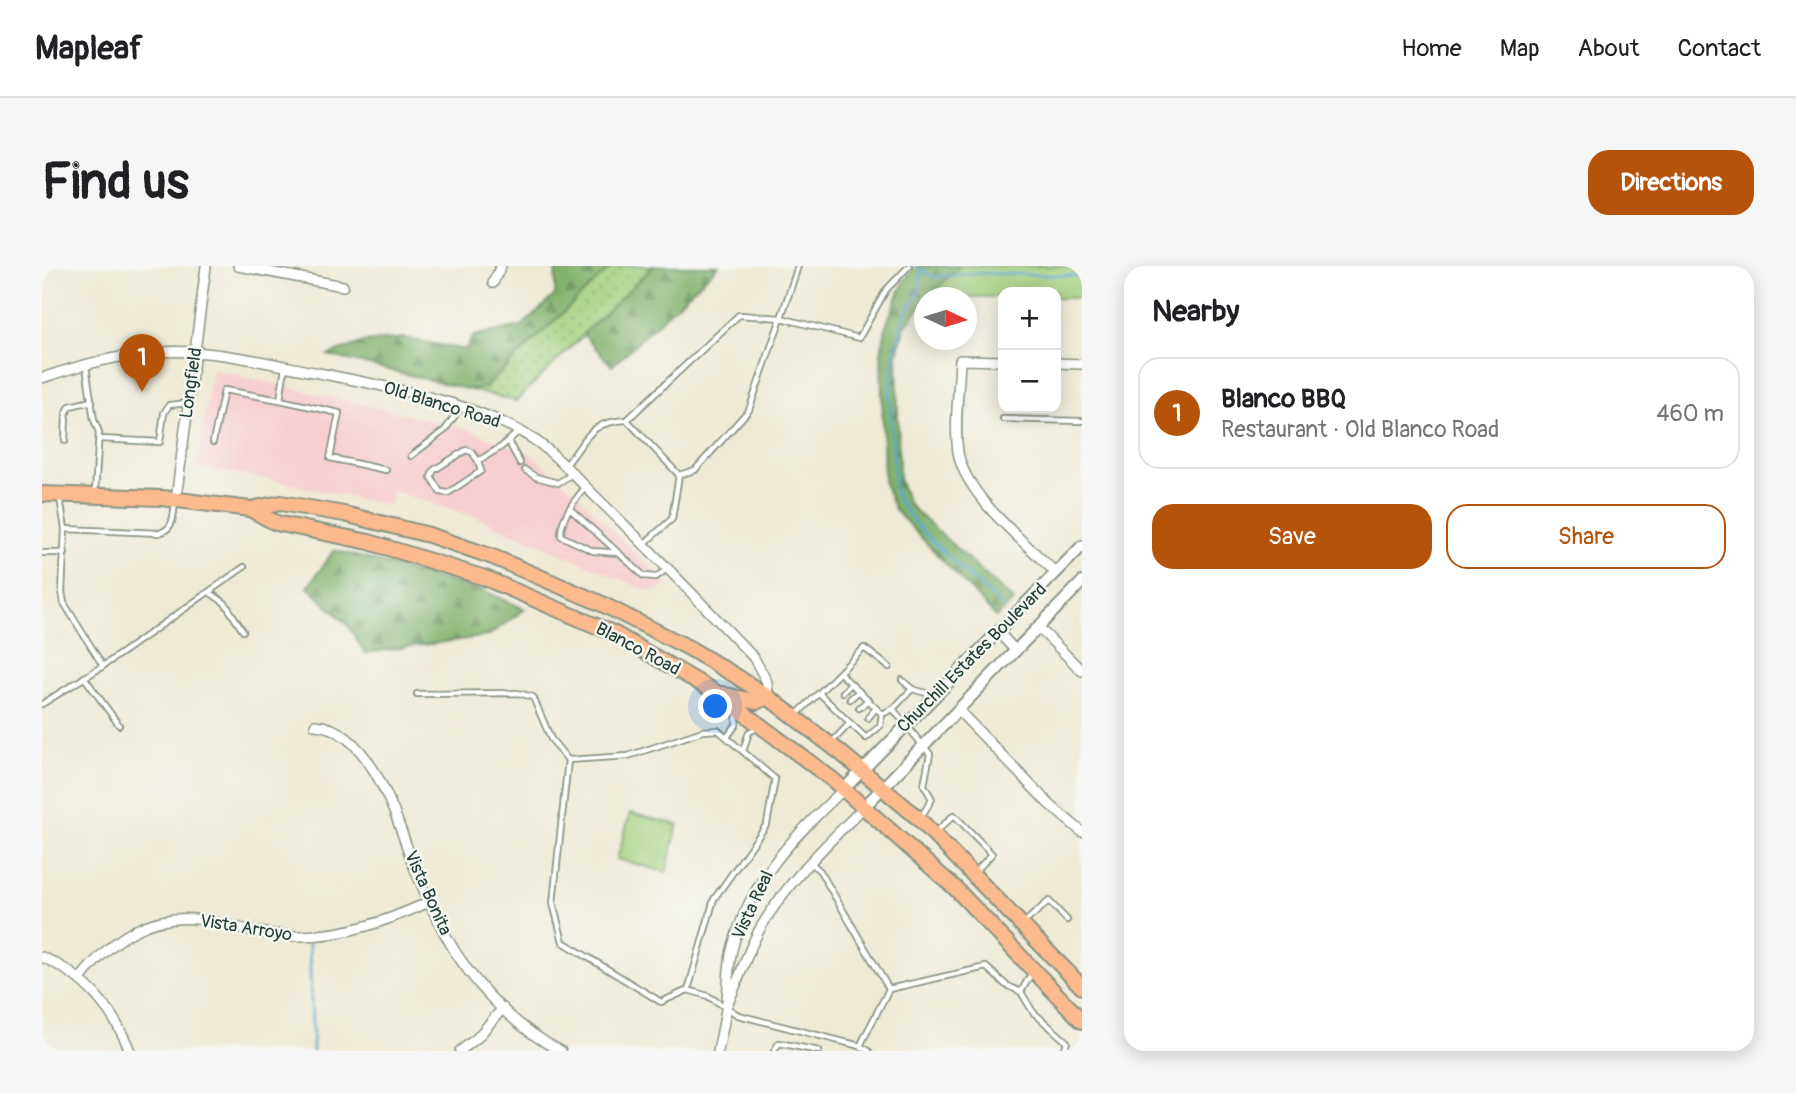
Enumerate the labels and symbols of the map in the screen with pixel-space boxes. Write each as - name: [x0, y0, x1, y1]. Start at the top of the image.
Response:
- north arrow: [914, 287, 977, 350]
- pin: 1: [119, 334, 165, 392]
- street label: Longfield: [175, 346, 207, 420]
- street label: Old Blanco Road: [381, 376, 503, 434]
- street label: Churchill Estates Boulevard: [892, 578, 1052, 738]
- street label: Blanco Road: [592, 617, 684, 681]
- your location: [698, 689, 732, 723]
- street label: Vista Bonita: [399, 847, 457, 939]
- street label: Vista Real: [727, 867, 779, 943]
- street label: Vista Arroyo: [198, 909, 294, 947]

